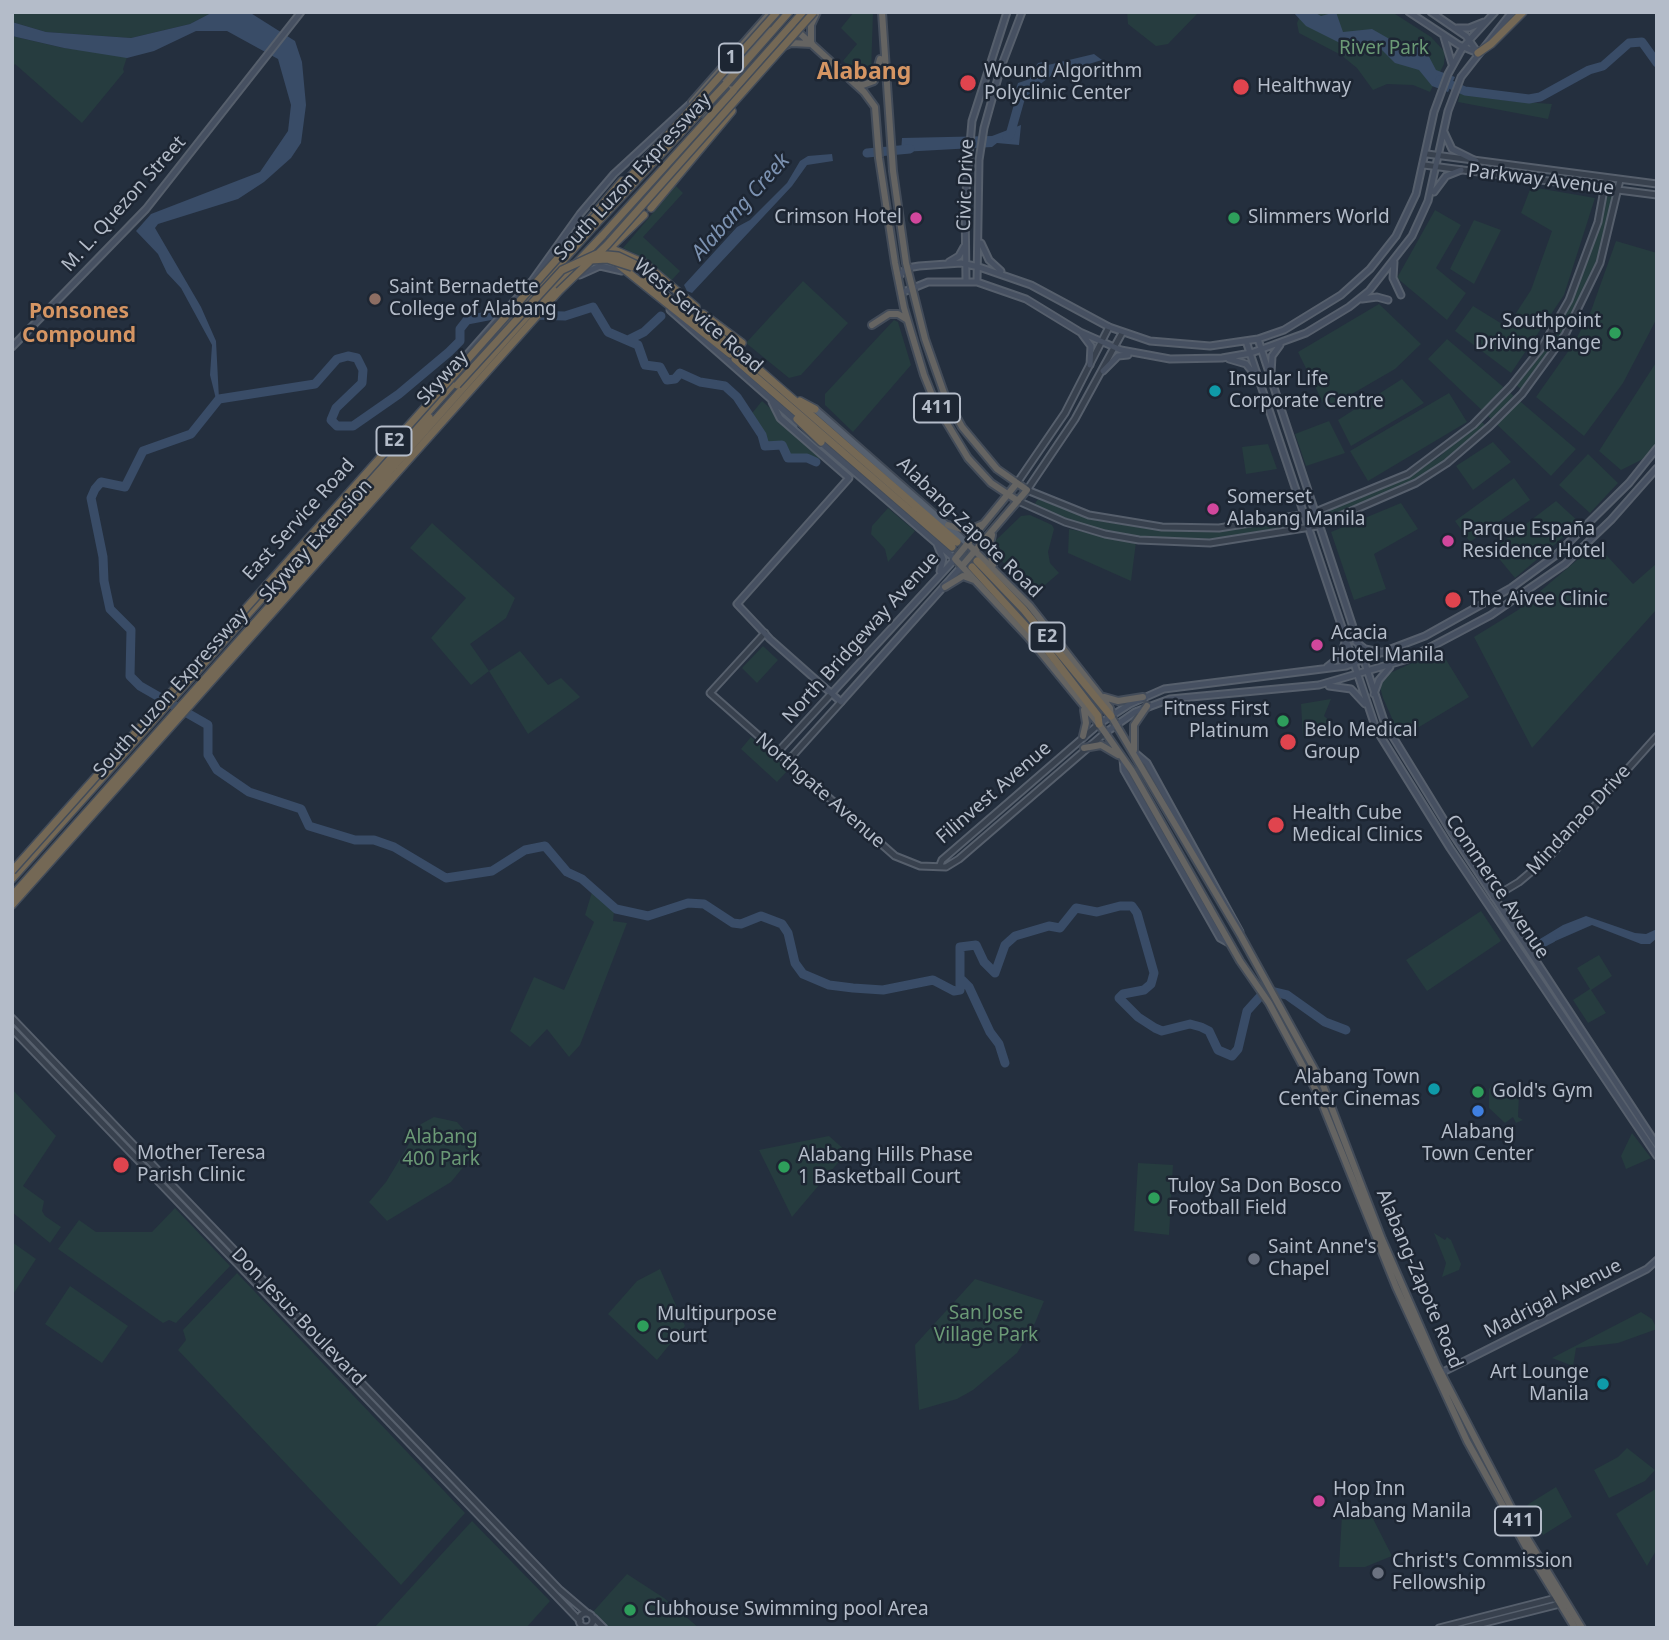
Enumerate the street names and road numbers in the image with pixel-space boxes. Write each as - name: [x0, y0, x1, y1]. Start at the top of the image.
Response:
- road number: 1: [719, 44, 743, 72]
- street label: South Luzon Expressway: [550, 89, 716, 265]
- street label: M. L. Quezon Street: [57, 132, 191, 276]
- street label: Civic Drive: [953, 138, 979, 232]
- street label: Parkway Avenue: [1467, 160, 1615, 200]
- street label: West Service Road: [629, 254, 767, 378]
- street label: Skyway: [413, 346, 473, 410]
- road number: 411: [914, 394, 960, 422]
- road number: E2: [376, 426, 412, 456]
- street label: Alabang-Zapote Road: [892, 453, 1046, 603]
- street label: East Service Road: [238, 454, 360, 586]
- street label: Skyway Extension: [255, 475, 377, 607]
- street label: North Bridgeway Avenue: [778, 547, 944, 729]
- street label: South Luzon Expressway: [89, 604, 253, 782]
- road number: E2: [1030, 622, 1064, 652]
- street label: Northgate Avenue: [751, 729, 889, 853]
- street label: Filinvest Avenue: [932, 737, 1056, 849]
- street label: Mindanao Drive: [1522, 760, 1636, 880]
- street label: Commerce Avenue: [1440, 811, 1554, 963]
- street label: Alabang-Zapote Road: [1371, 1186, 1467, 1372]
- street label: Don Jesus Boulevard: [226, 1243, 370, 1391]
- street label: Madrigal Avenue: [1480, 1255, 1626, 1343]
- road number: 411: [1495, 1506, 1541, 1536]

